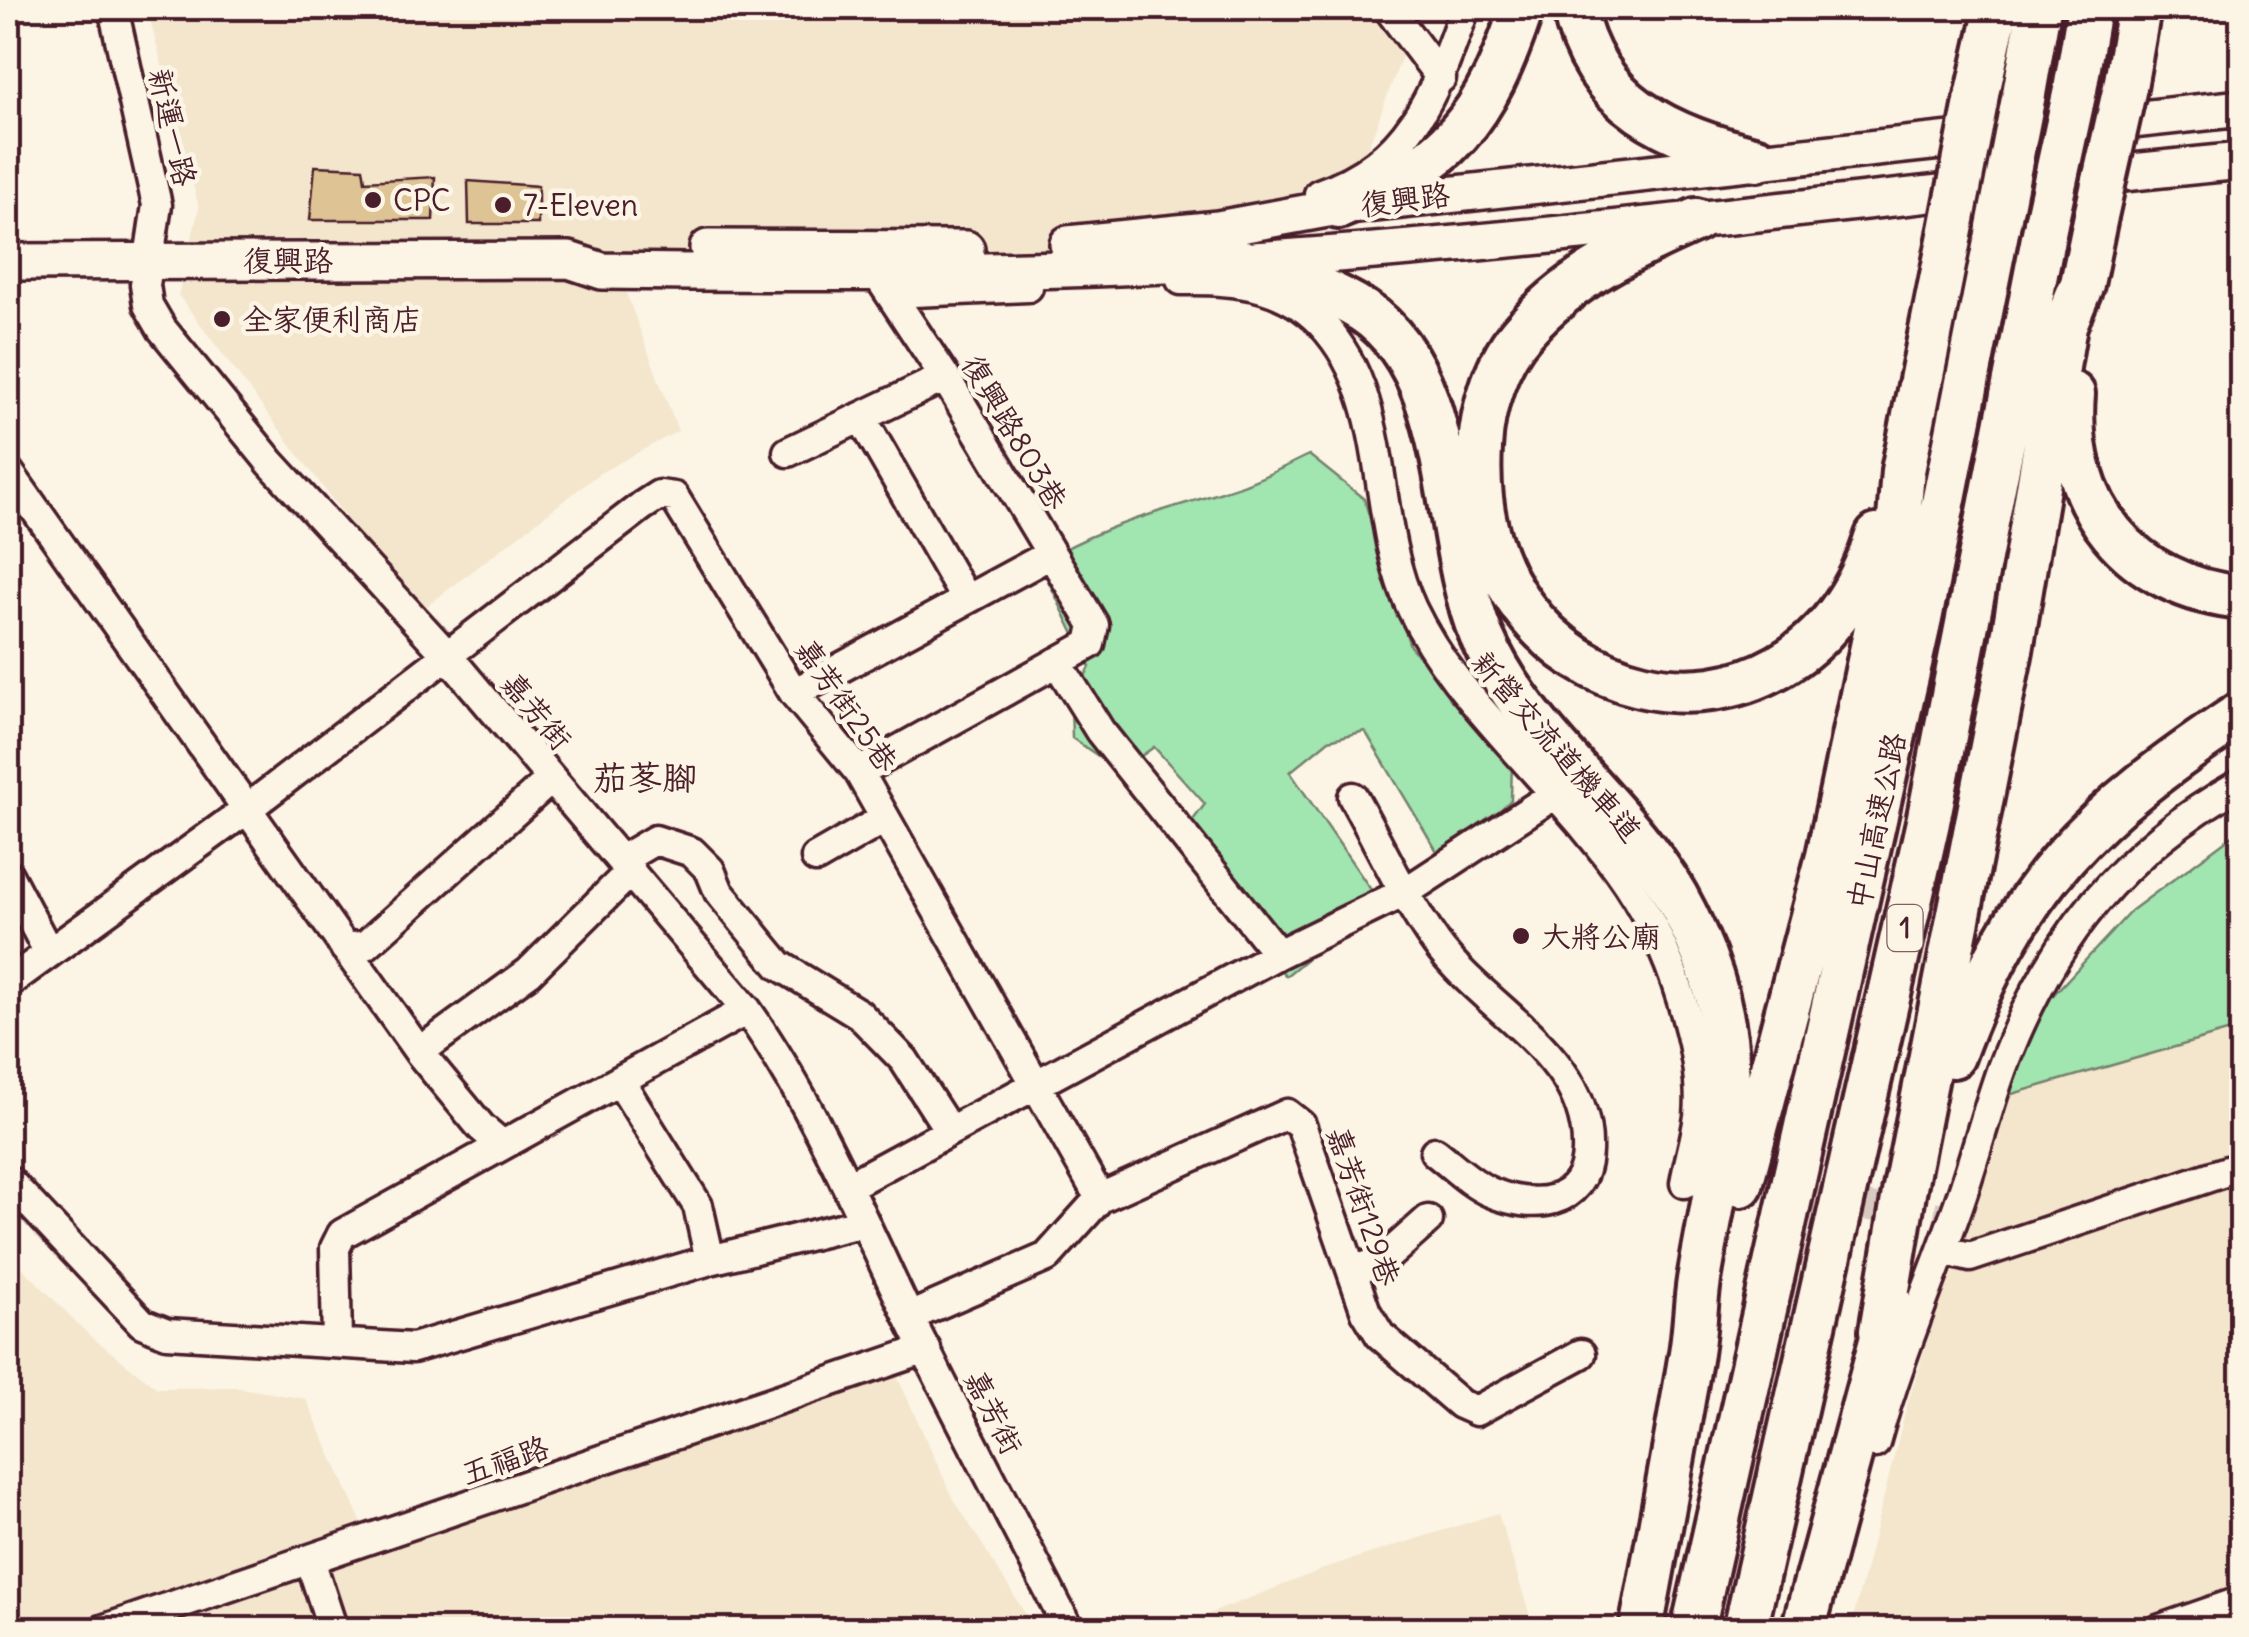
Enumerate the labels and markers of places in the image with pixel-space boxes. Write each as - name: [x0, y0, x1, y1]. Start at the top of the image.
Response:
- place label: CPC: [393, 181, 451, 219]
- place label: 7-Eleven: [523, 186, 638, 224]
- marker: CPC: [362, 189, 384, 211]
- marker: 7-Eleven: [492, 194, 514, 216]
- place label: 全家便利商店: [242, 300, 422, 338]
- marker: 全家便利商店: [211, 308, 233, 330]
- place label: 大將公廟: [1541, 917, 1661, 955]
- marker: 大將公廟: [1510, 925, 1532, 947]

